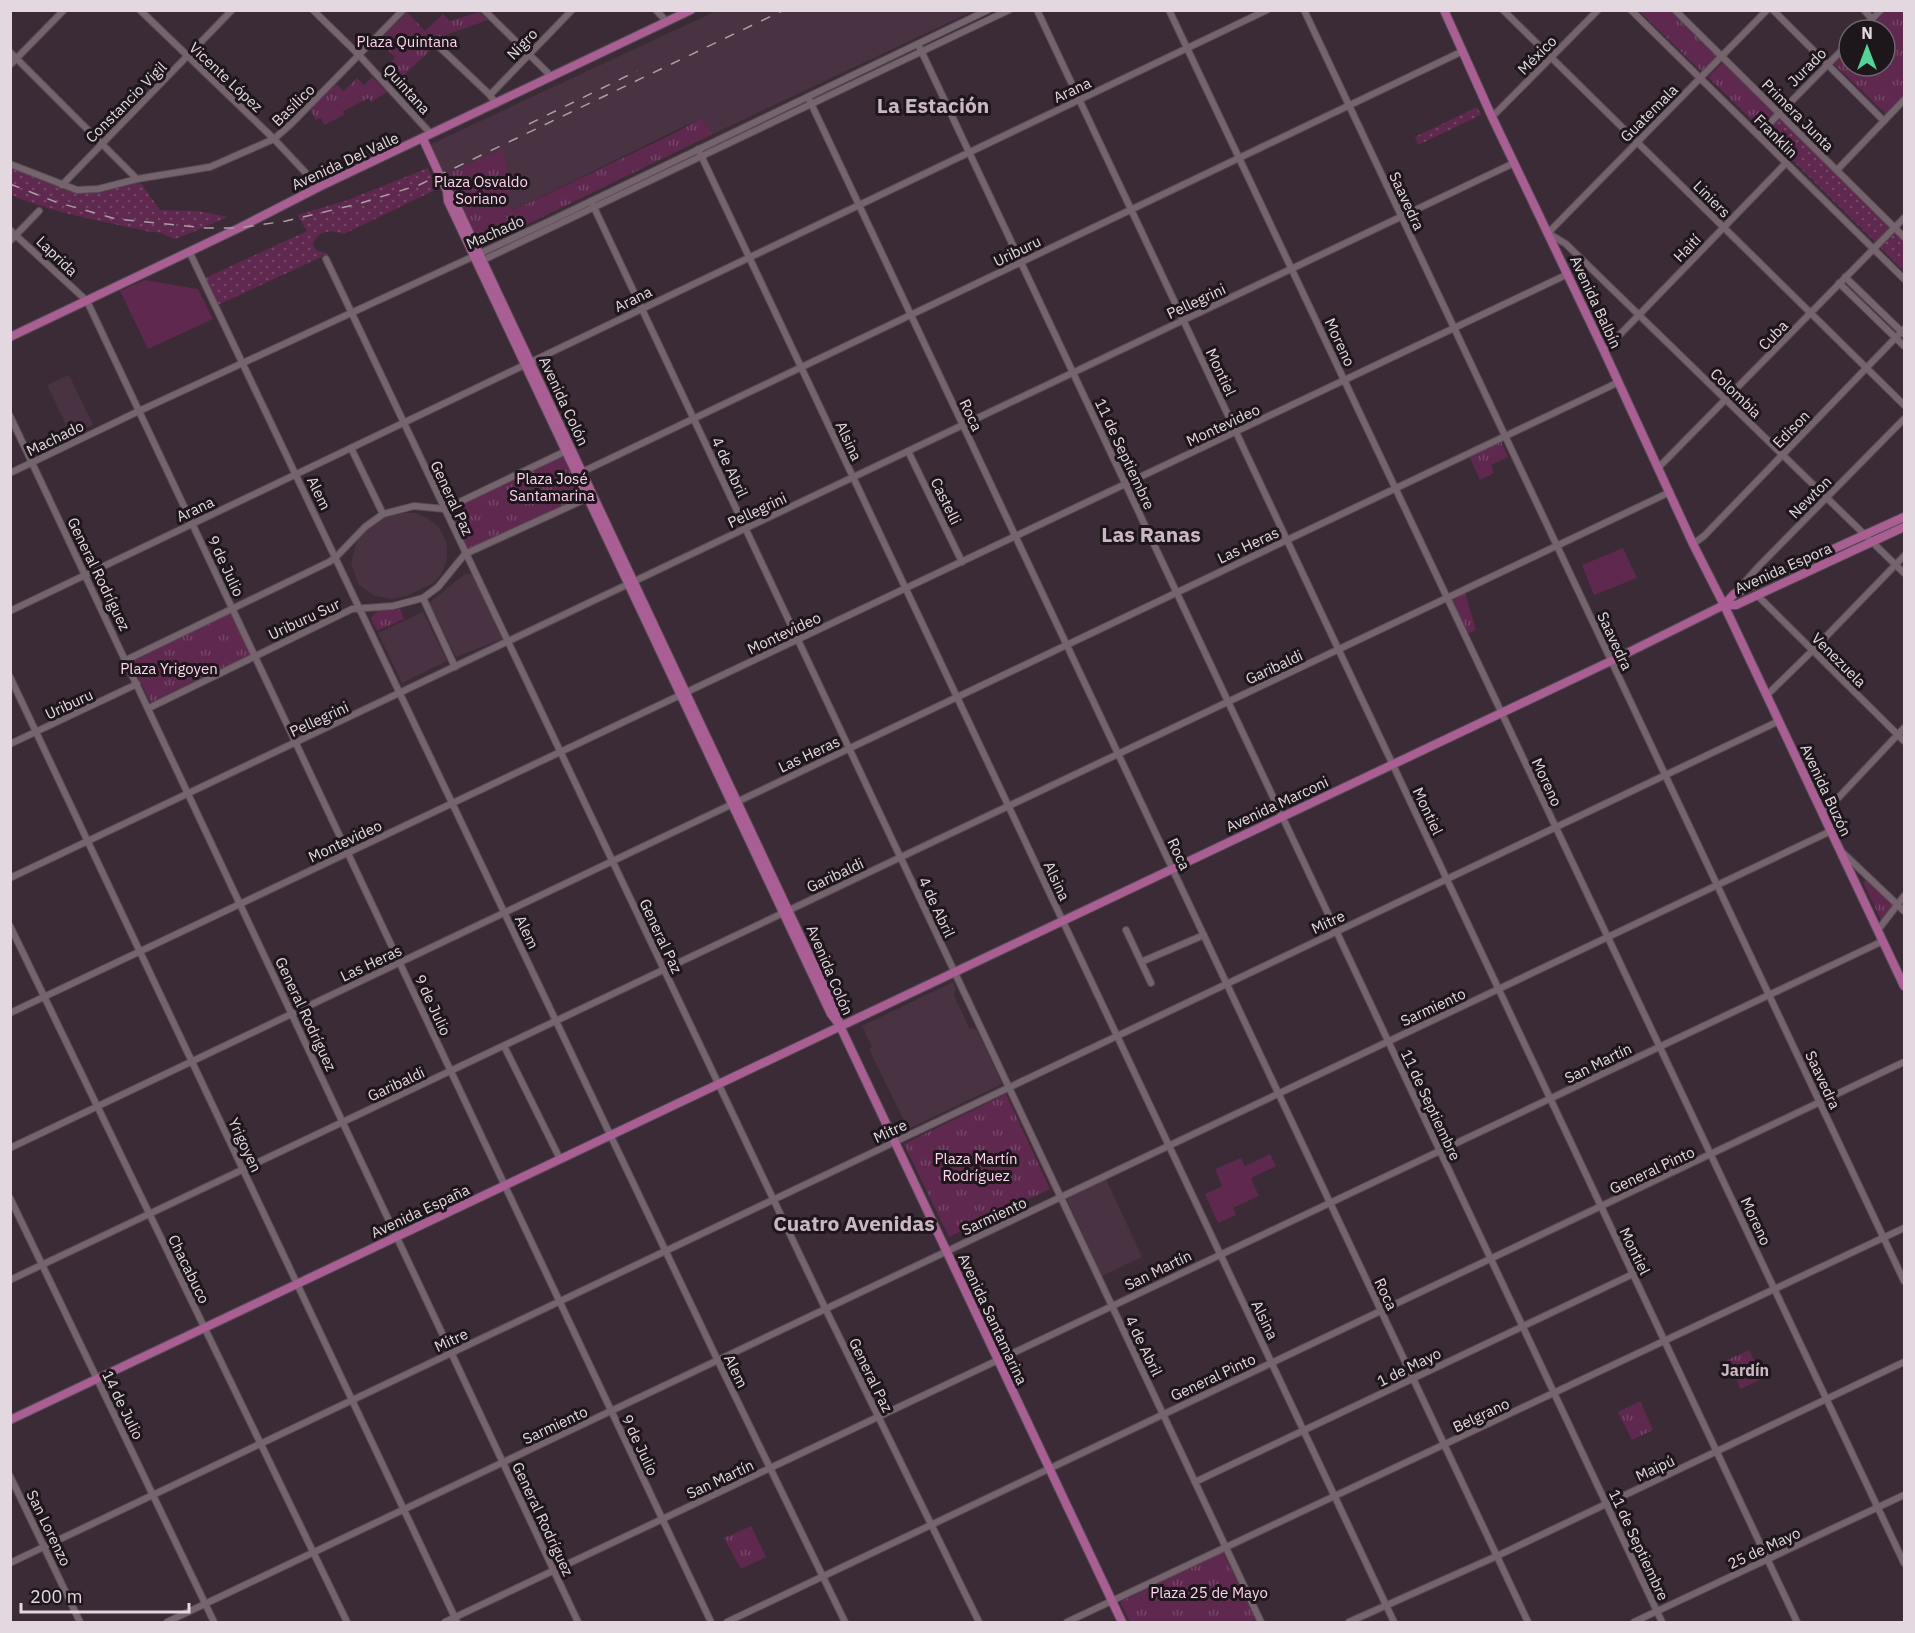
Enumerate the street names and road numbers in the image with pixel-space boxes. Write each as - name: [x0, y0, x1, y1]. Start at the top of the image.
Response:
- street label: Nigro: [503, 24, 541, 64]
- street label: México: [1514, 32, 1560, 78]
- street label: Vicente López: [185, 38, 267, 116]
- street label: Jurado: [1784, 44, 1830, 90]
- street label: Constancio Vigil: [81, 57, 171, 147]
- street label: Quintana: [379, 60, 435, 118]
- street label: Arana: [1050, 73, 1094, 107]
- street label: Primera Junta: [1758, 75, 1838, 155]
- street label: Basílico: [268, 80, 318, 130]
- street label: Guatemala: [1616, 80, 1682, 146]
- street label: Franklin: [1750, 110, 1802, 162]
- street label: Avenida Del Valle: [288, 128, 402, 194]
- street label: Saavedra: [1385, 169, 1429, 233]
- street label: Liniers: [1690, 177, 1734, 221]
- street label: Machado: [463, 211, 527, 253]
- street label: Haití: [1669, 230, 1705, 266]
- street label: Uriburu: [990, 231, 1044, 271]
- street label: Laprida: [32, 232, 82, 280]
- street label: Avenida Balbín: [1566, 253, 1626, 351]
- street label: Pellegrini: [1164, 279, 1228, 323]
- street label: Arana: [611, 282, 655, 316]
- street label: Moreno: [1321, 315, 1359, 369]
- street label: Cuba: [1754, 316, 1792, 354]
- street label: Montiel: [1202, 345, 1240, 399]
- street label: Avenida Colón: [535, 353, 593, 449]
- street label: Colombia: [1706, 364, 1766, 422]
- street label: 11 de Septiembre: [1091, 395, 1159, 513]
- street label: Roca: [955, 396, 987, 434]
- street label: Montevideo: [1183, 400, 1263, 450]
- street label: Edison: [1768, 406, 1814, 452]
- street label: Machado: [23, 416, 87, 460]
- street label: Alsina: [832, 418, 866, 464]
- street label: 4 de Abril: [708, 434, 752, 500]
- street label: General Paz: [426, 458, 478, 538]
- street label: Newton: [1785, 472, 1835, 522]
- street label: Alem: [303, 473, 335, 513]
- street label: Castelli: [927, 474, 965, 528]
- street label: Pellegrini: [725, 488, 789, 532]
- street label: Arana: [173, 492, 217, 526]
- street label: General Rodríguez: [63, 514, 135, 634]
- street label: Las Heras: [1214, 522, 1282, 568]
- street label: 9 de Julio: [204, 532, 248, 600]
- street label: Avenida Espora: [1732, 538, 1834, 598]
- street label: Uriburu Sur: [265, 594, 343, 644]
- street label: Montevideo: [744, 608, 824, 658]
- street label: Saavedra: [1593, 609, 1637, 673]
- street label: Venezuela: [1808, 629, 1870, 691]
- street label: Garibaldi: [1242, 646, 1306, 688]
- street label: Uriburu: [42, 685, 96, 723]
- street label: Pellegrini: [287, 697, 351, 741]
- street label: Las Heras: [775, 731, 843, 777]
- street label: Avenida Buzón: [1796, 741, 1856, 839]
- street label: Moreno: [1528, 755, 1566, 809]
- street label: Avenida Marconi: [1223, 772, 1331, 836]
- street label: Montiel: [1409, 784, 1447, 838]
- street label: Montevideo: [305, 816, 385, 866]
- street label: Roca: [1163, 835, 1195, 873]
- street label: Garibaldi: [803, 854, 867, 896]
- street label: Alsina: [1040, 858, 1074, 904]
- street label: 4 de Abril: [915, 874, 959, 940]
- street label: General Paz: [635, 896, 687, 976]
- street label: Mitre: [1308, 906, 1348, 938]
- street label: Alem: [511, 912, 543, 952]
- street label: Avenida Colón: [802, 922, 858, 1018]
- street label: Las Heras: [337, 940, 405, 986]
- street label: General Rodríguez: [271, 954, 341, 1074]
- street label: 9 de Julio: [411, 971, 455, 1039]
- street label: Sarmiento: [1398, 984, 1468, 1030]
- street label: San Martín: [1561, 1039, 1635, 1087]
- street label: 11 de Septiembre: [1397, 1046, 1465, 1164]
- street label: Saavedra: [1801, 1048, 1845, 1112]
- street label: Garibaldi: [364, 1063, 428, 1105]
- street label: Yrigoyen: [224, 1115, 266, 1175]
- street label: Mitre: [870, 1115, 910, 1147]
- street label: General Pinto: [1607, 1142, 1697, 1198]
- street label: Avenida España: [368, 1180, 472, 1242]
- street label: Sarmiento: [959, 1193, 1029, 1239]
- street label: Moreno: [1737, 1194, 1775, 1248]
- street label: Montiel: [1615, 1224, 1655, 1278]
- street label: Chacabuco: [164, 1231, 214, 1307]
- street label: San Martín: [1121, 1246, 1195, 1294]
- street label: Avenida Santamarina: [954, 1250, 1032, 1388]
- street label: Roca: [1370, 1275, 1402, 1313]
- street label: Alsina: [1247, 1297, 1283, 1343]
- street label: 4 de Abril: [1121, 1313, 1167, 1379]
- street label: Mitre: [431, 1324, 471, 1356]
- street label: General Paz: [845, 1335, 897, 1415]
- street label: 1 de Mayo: [1374, 1343, 1444, 1391]
- street label: General Pinto: [1168, 1349, 1258, 1405]
- street label: Alem: [720, 1351, 752, 1391]
- street label: 14 de Julio: [98, 1367, 148, 1443]
- street label: Belgrano: [1450, 1394, 1512, 1436]
- street label: Sarmiento: [520, 1402, 590, 1448]
- street label: 9 de Julio: [618, 1411, 662, 1479]
- street label: Maipú: [1632, 1451, 1678, 1485]
- street label: San Martín: [683, 1455, 757, 1503]
- street label: General Rodríguez: [508, 1459, 578, 1579]
- street label: 11 de Septiembre: [1605, 1486, 1673, 1604]
- street label: San Lorenzo: [22, 1487, 76, 1569]
- street label: 25 de Mayo: [1725, 1523, 1803, 1573]

